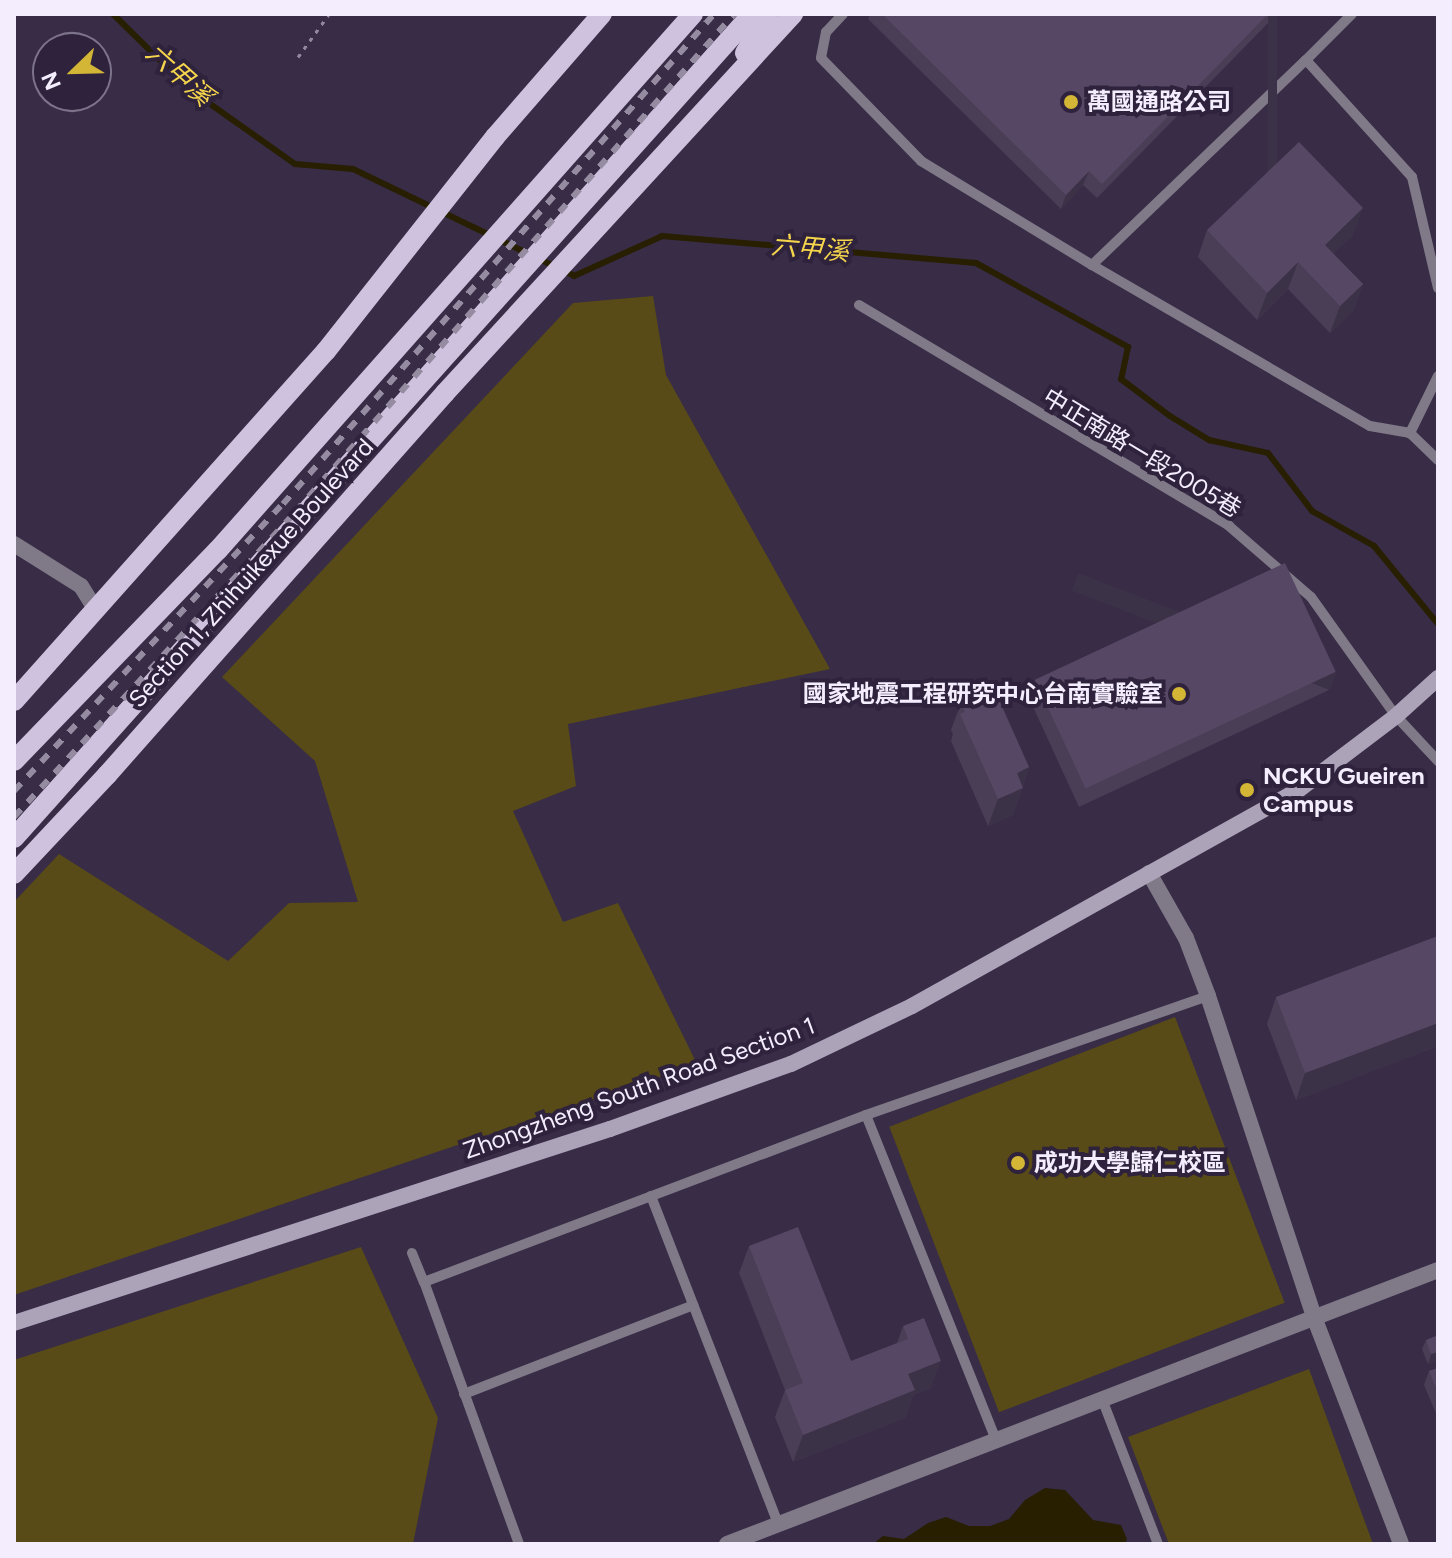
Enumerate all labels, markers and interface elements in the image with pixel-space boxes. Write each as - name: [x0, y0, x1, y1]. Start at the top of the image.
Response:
- north arrow: [32, 32, 112, 112]
- water label: 六甲溪: [140, 37, 218, 113]
- text: N: [36, 68, 67, 94]
- place label: 萬國通路公司: [1087, 88, 1231, 116]
- marker: 萬國通路公司: [1062, 93, 1080, 111]
- water label: 六甲溪: [770, 230, 850, 268]
- street label: 中正南路一段2005巷: [1038, 382, 1246, 524]
- street label: Section 1, Zhihuikexue Boulevard: [123, 433, 379, 713]
- place label: 國家地震工程研究中心台南實驗室: [803, 680, 1163, 708]
- marker: 國家地震工程研究中心台南實驗室: [1170, 685, 1188, 703]
- place label: NCKU Gueiren Campus: [1263, 762, 1425, 818]
- marker: NCKU Gueiren Campus: [1238, 781, 1256, 799]
- street label: Zhongzheng South Road Section 1: [459, 1011, 819, 1165]
- place label: 成功大學歸仁校區: [1034, 1149, 1226, 1177]
- marker: 成功大學歸仁校區: [1009, 1154, 1027, 1172]

